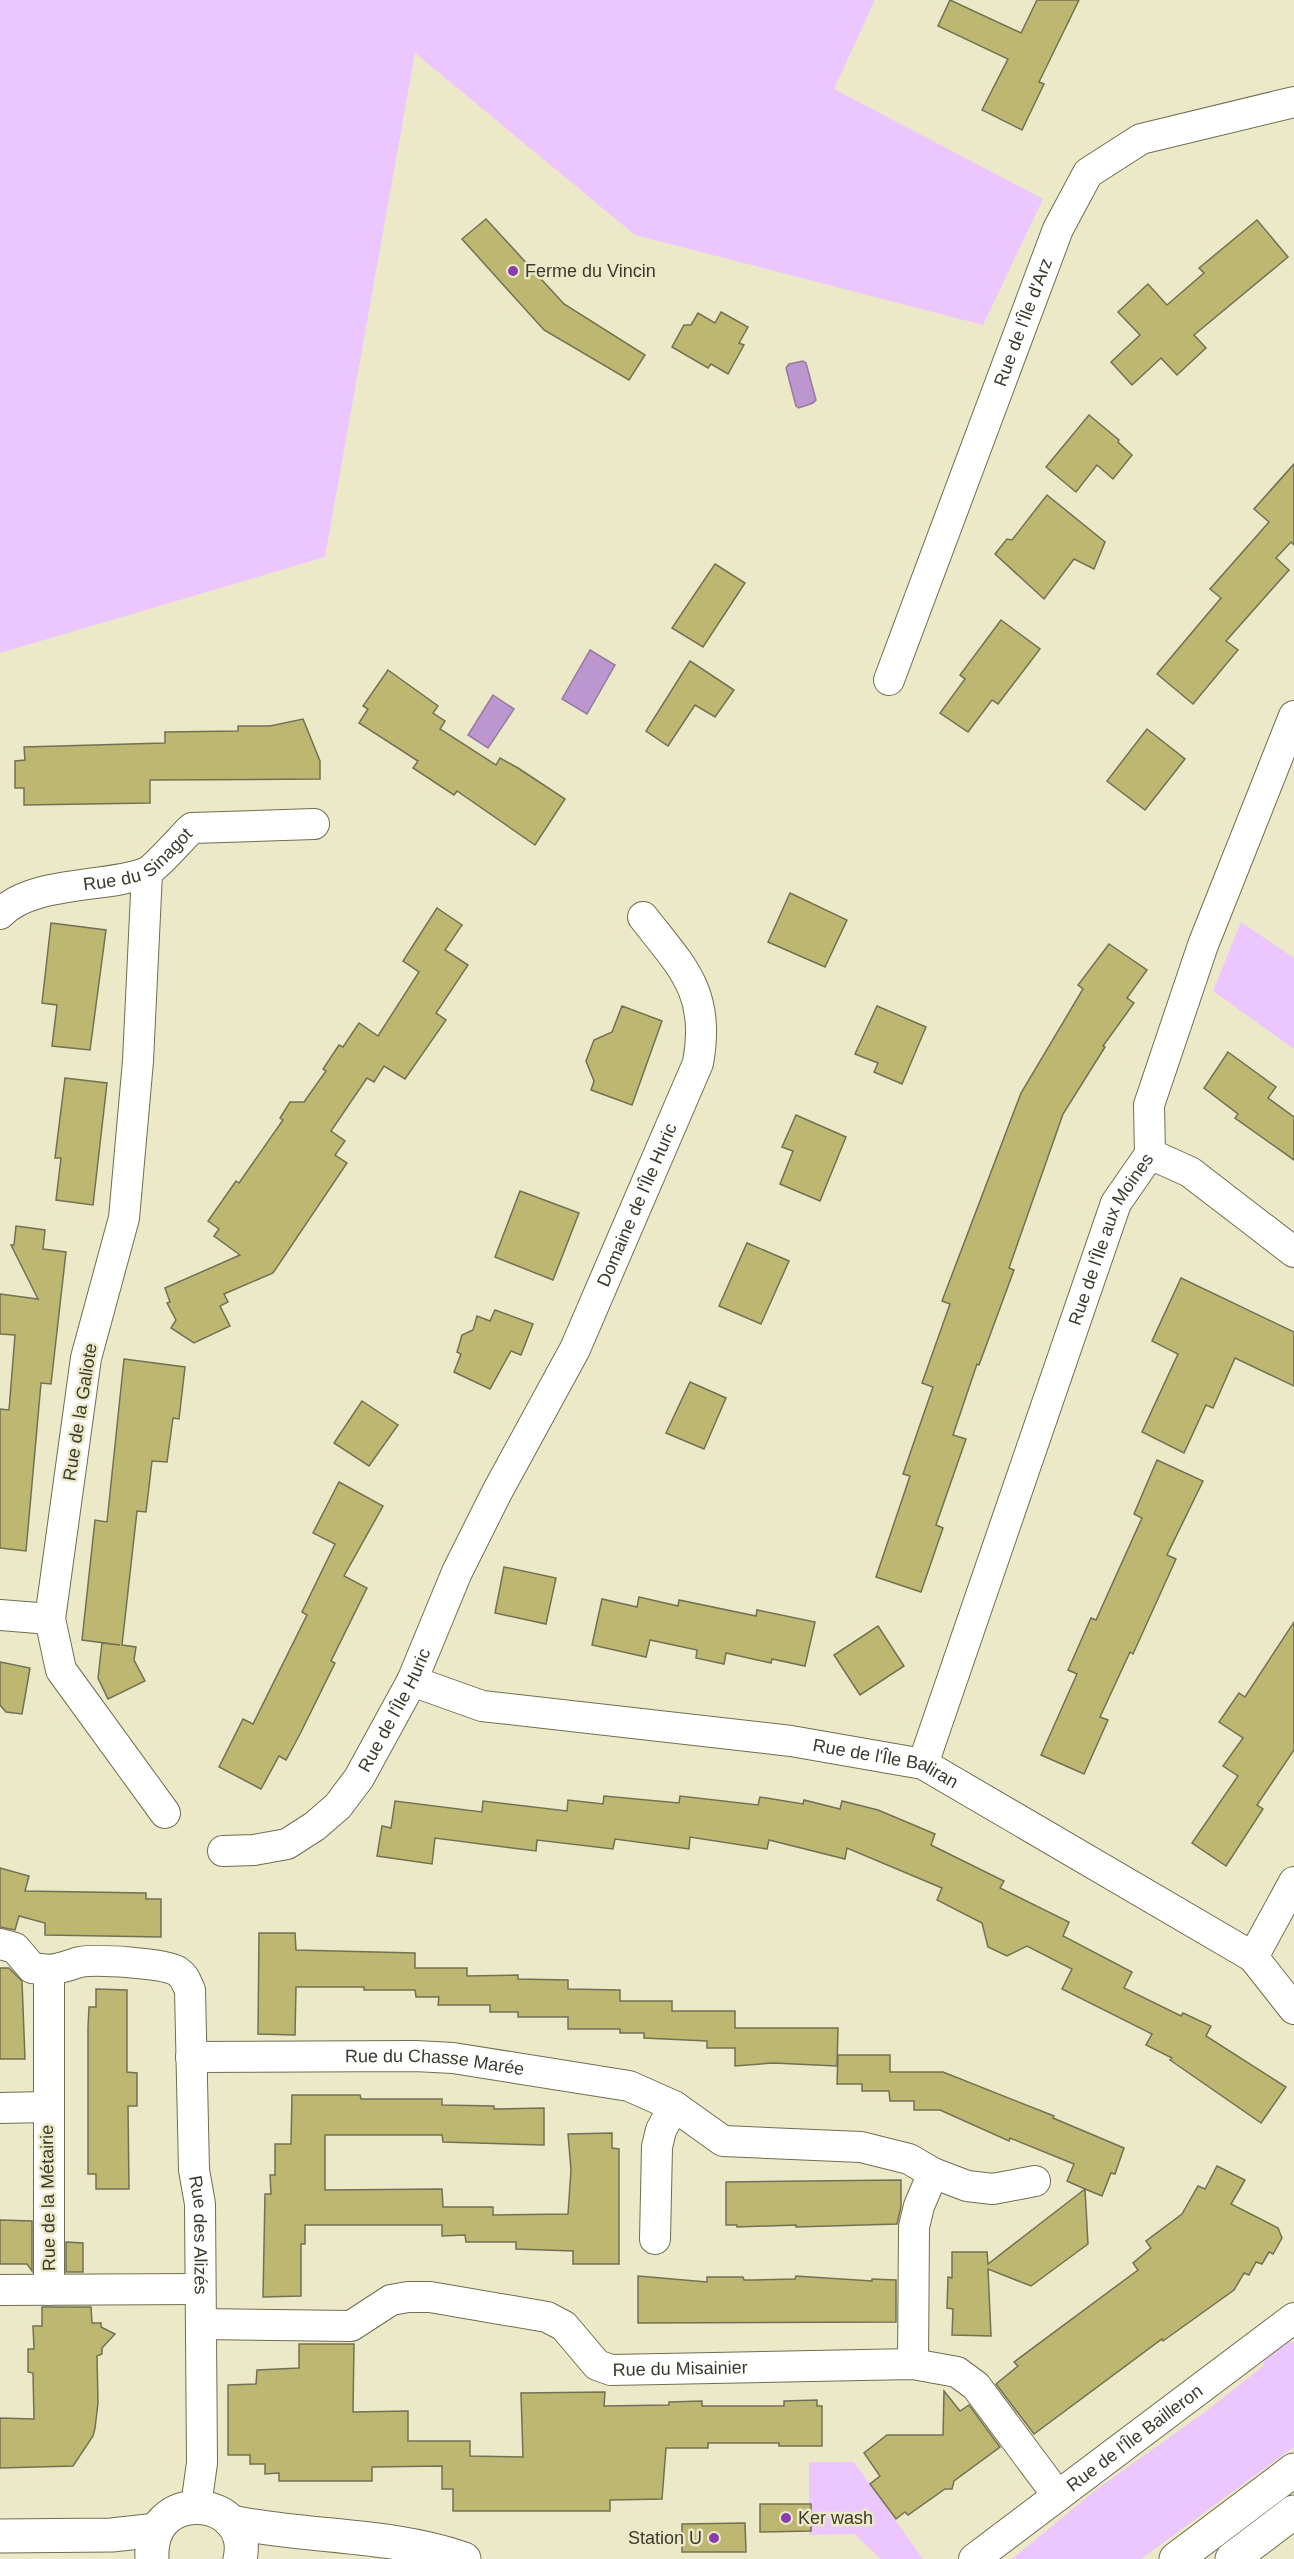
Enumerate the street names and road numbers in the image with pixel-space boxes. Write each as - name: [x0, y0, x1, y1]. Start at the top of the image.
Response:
- street label: Rue de l'Île d'Arz: [990, 256, 1056, 389]
- street label: Rue du Sinagot: [82, 824, 196, 895]
- street label: Domaine de l'Île Huric: [593, 1120, 681, 1289]
- street label: Rue de l'Île aux Moines: [1065, 1150, 1157, 1328]
- street label: Rue de la Galiote: [59, 1342, 101, 1482]
- street label: Rue de l'Île Huric: [354, 1645, 434, 1775]
- street label: Rue de l'Île Baliran: [811, 1735, 962, 1792]
- street label: Rue du Chasse Marée: [345, 2046, 526, 2079]
- street label: Rue de la Métairie: [37, 2125, 59, 2271]
- street label: Rue des Alizés: [185, 2174, 211, 2295]
- street label: Rue du Misainier: [612, 2357, 748, 2380]
- street label: Rue de l'Île Bailleron: [1063, 2381, 1206, 2496]

